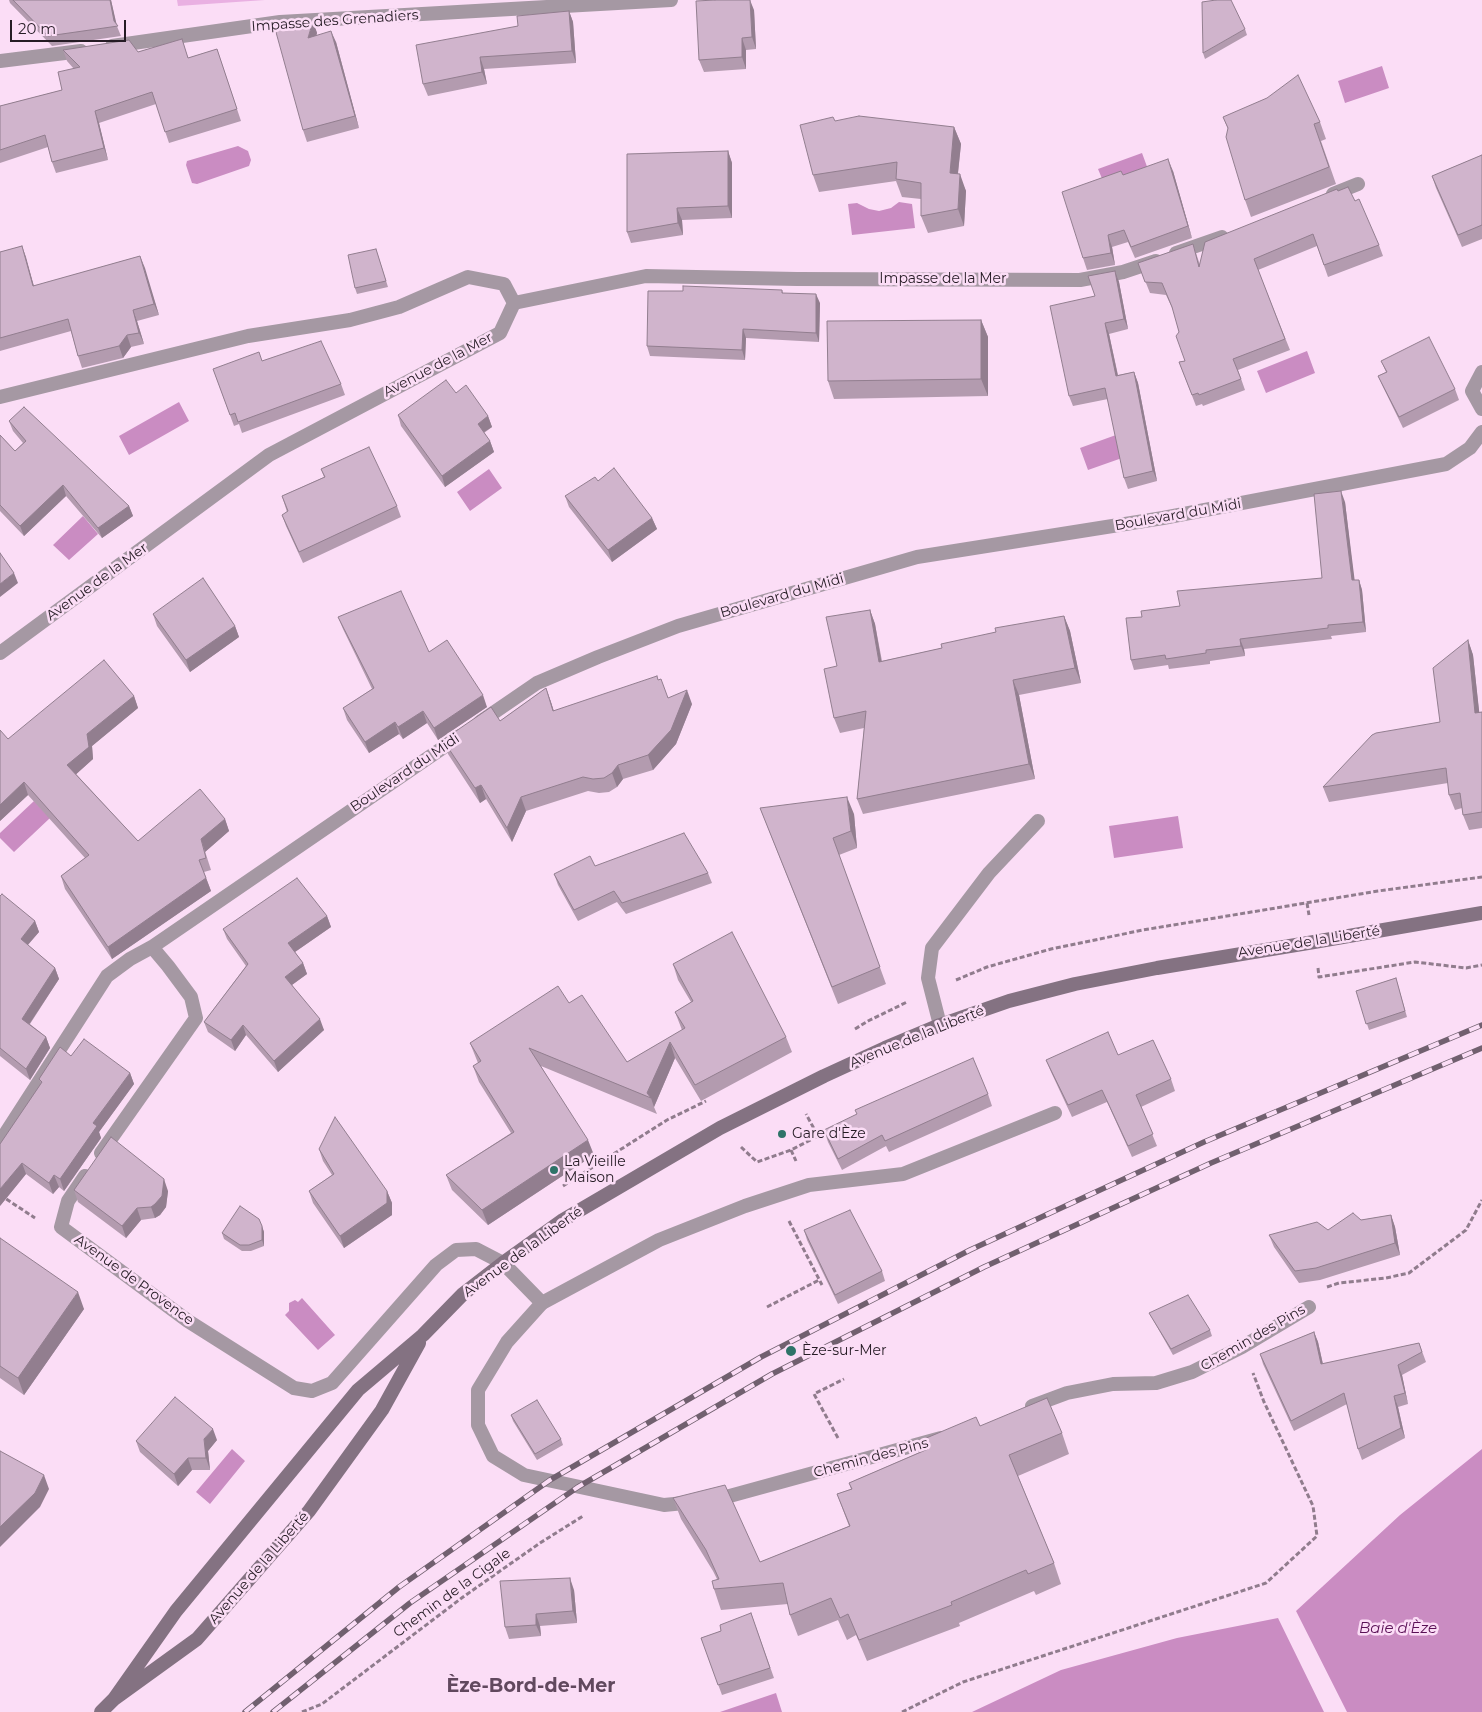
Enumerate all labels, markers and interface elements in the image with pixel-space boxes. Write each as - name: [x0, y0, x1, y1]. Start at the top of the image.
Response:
- street label: Impasse des Grenadiers: [251, 7, 419, 35]
- scale bar: [12, 10, 129, 42]
- text: 20 m: [18, 19, 56, 38]
- street label: Impasse de la Mer: [879, 271, 1007, 287]
- street label: Avenue de la Mer: [381, 329, 495, 401]
- street label: Boulevard du Midi: [1114, 496, 1242, 534]
- street label: Avenue de la Mer: [43, 540, 151, 624]
- street label: Boulevard du Midi: [718, 570, 846, 622]
- street label: Boulevard du Midi: [347, 730, 463, 816]
- street label: Avenue de la Liberté: [1237, 922, 1381, 962]
- street label: Avenue de la Liberté: [847, 1002, 987, 1072]
- place label: Gare d'Èze: [792, 1126, 866, 1142]
- marker: Gare d'Èze: [776, 1128, 788, 1140]
- place label: La Vieille Maison: [564, 1154, 626, 1186]
- marker: La Vieille Maison: [548, 1164, 560, 1176]
- street label: Avenue de la Liberté: [460, 1203, 586, 1301]
- street label: Avenue de Provence: [71, 1231, 197, 1329]
- street label: Chemin des Pins: [1198, 1301, 1308, 1375]
- place label: Èze-sur-Mer: [802, 1343, 887, 1359]
- marker: Èze-sur-Mer: [784, 1344, 798, 1358]
- street label: Chemin des Pins: [812, 1435, 930, 1481]
- street label: Avenue de la Liberté: [206, 1508, 312, 1628]
- street label: Chemin de la Cigale: [390, 1545, 514, 1641]
- water label: Baie d'Èze: [1359, 1620, 1437, 1638]
- district label: Èze-Bord-de-Mer: [446, 1675, 616, 1697]

